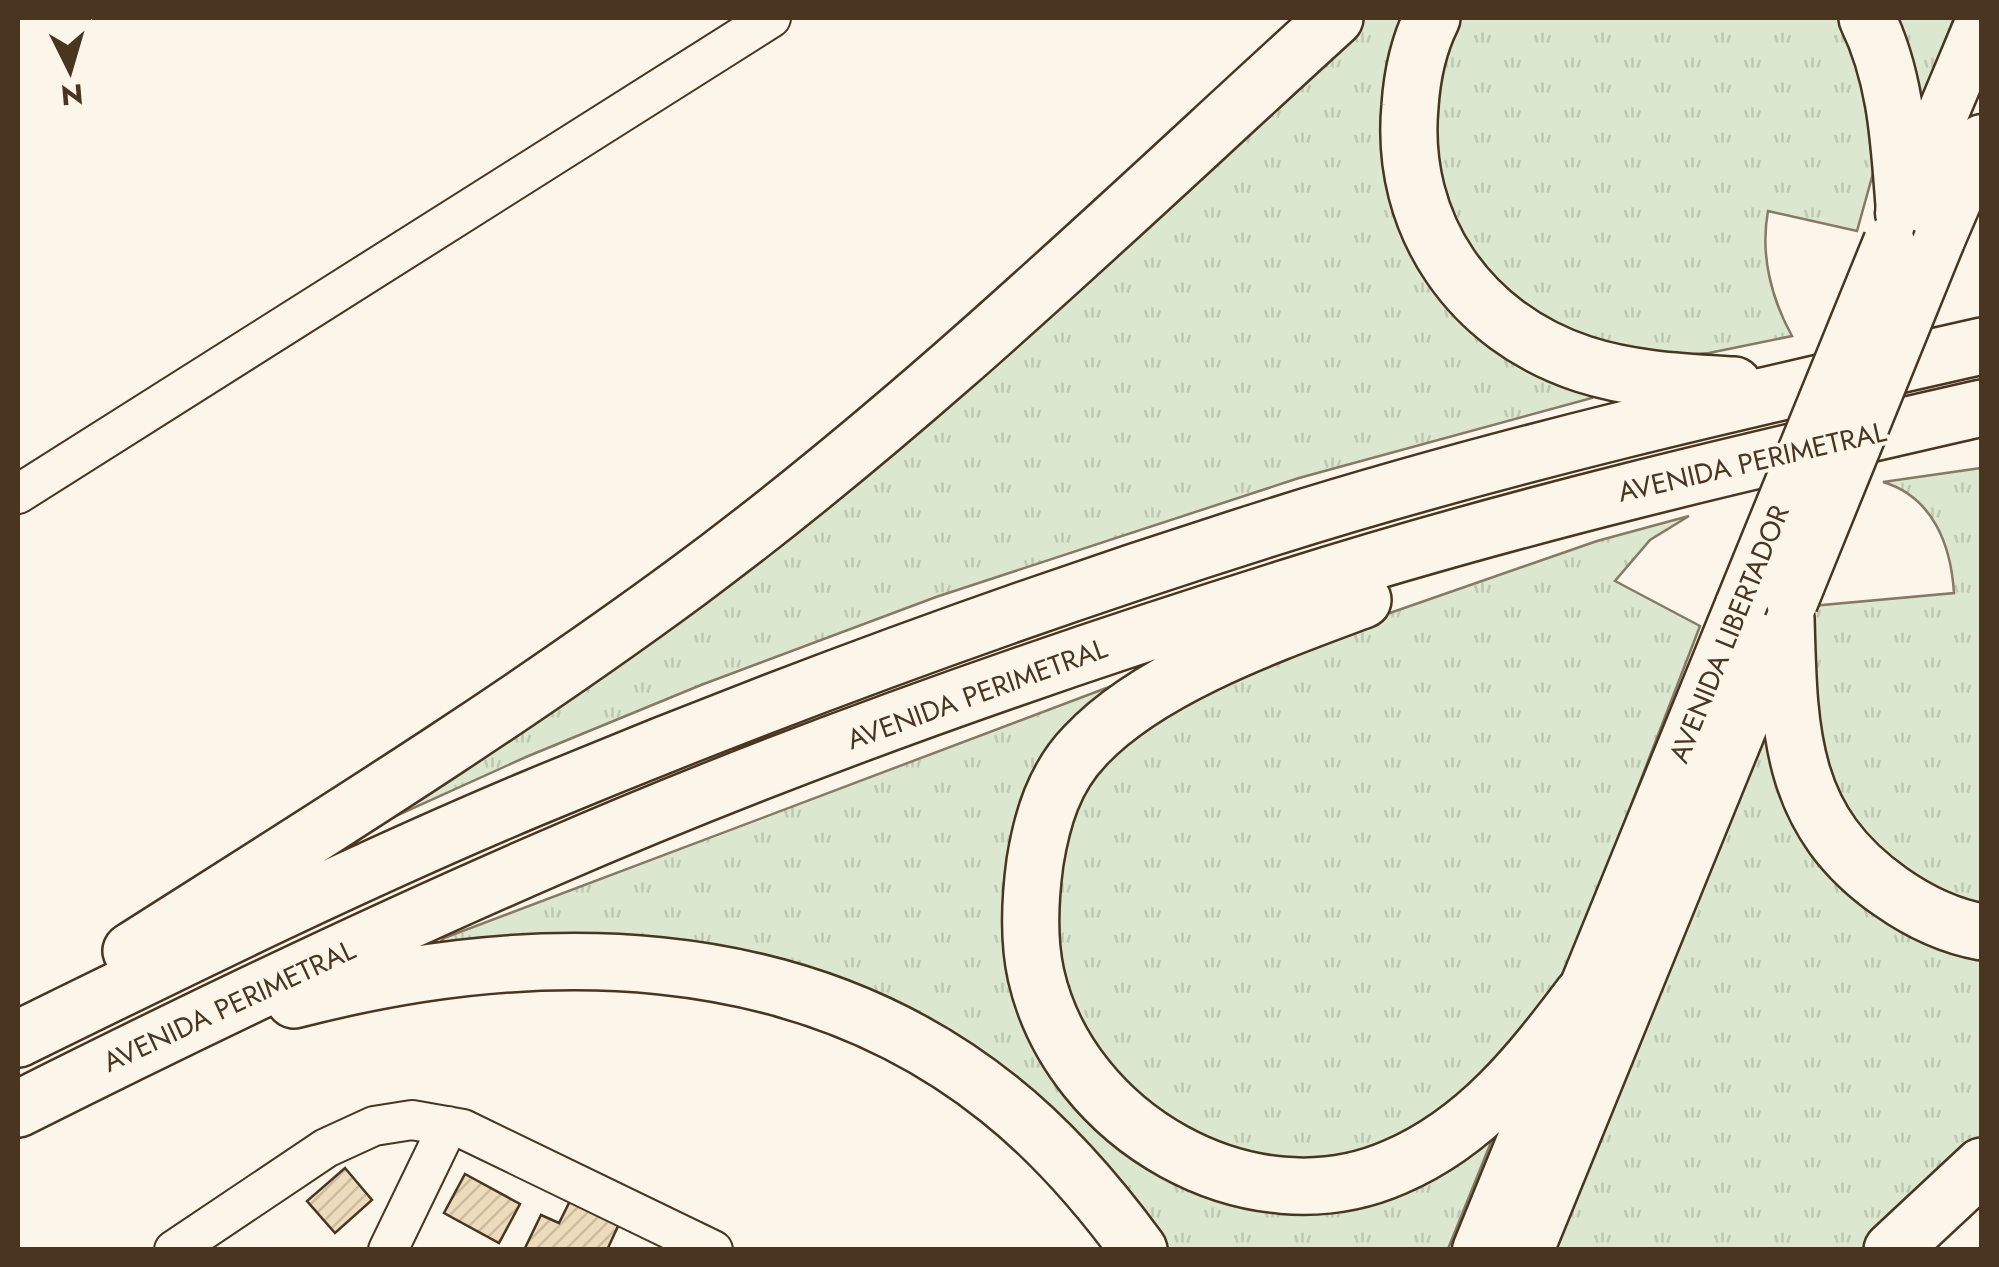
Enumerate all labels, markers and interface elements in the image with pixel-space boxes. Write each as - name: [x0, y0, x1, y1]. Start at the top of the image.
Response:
- north arrow: [20, 20, 120, 120]
- text: N: [59, 73, 85, 116]
- street label: AVENIDA PERIMETRAL: [1614, 411, 1891, 513]
- street label: AVENIDA LIBERTADOR: [1659, 499, 1800, 769]
- street label: AVENIDA PERIMETRAL: [841, 628, 1113, 760]
- street label: AVENIDA PERIMETRAL: [96, 929, 362, 1083]

